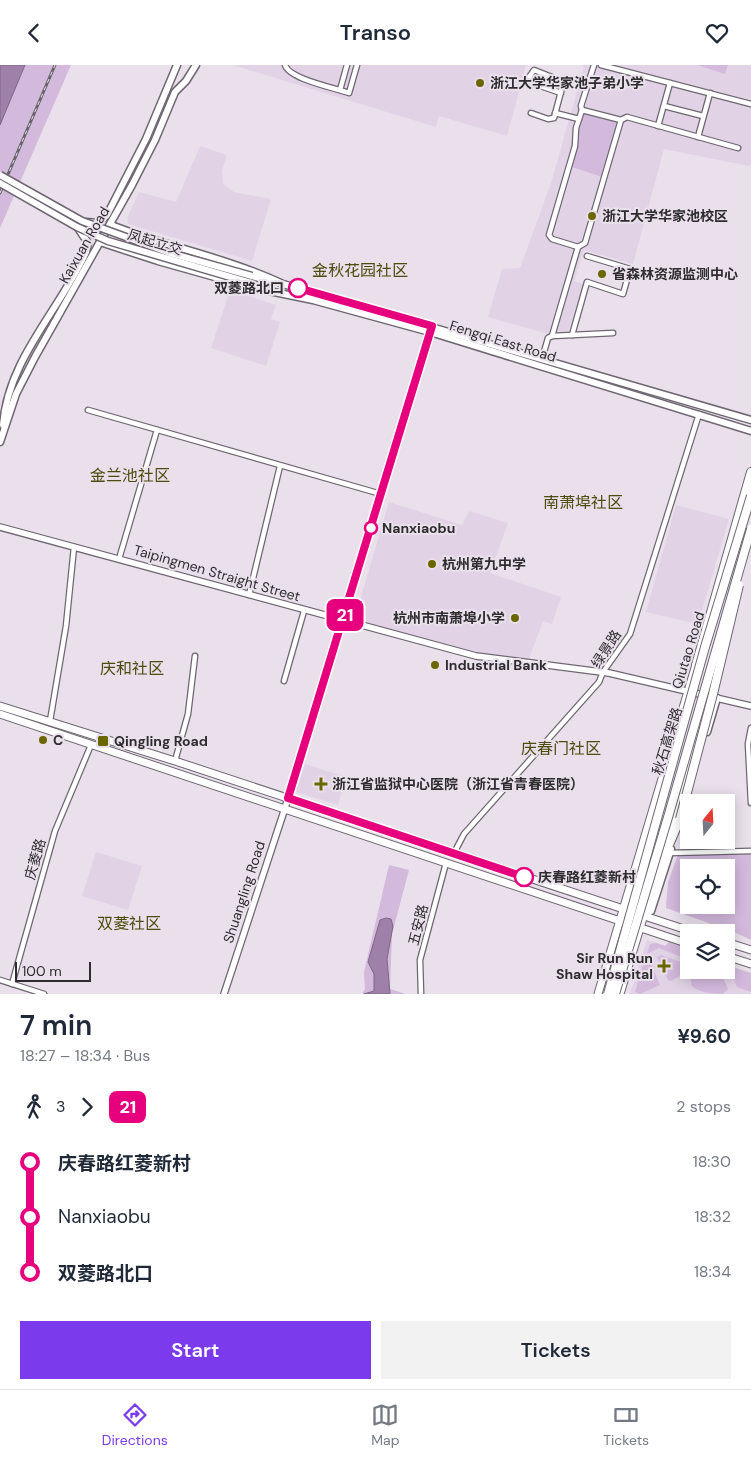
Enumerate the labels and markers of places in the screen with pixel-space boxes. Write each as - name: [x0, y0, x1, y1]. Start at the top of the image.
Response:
- place label: 浙江大学华家池子弟小学: [490, 74, 644, 92]
- marker: 浙江大学华家池子弟小学: [474, 77, 486, 89]
- place label: 浙江大学华家池校区: [602, 207, 728, 225]
- marker: 浙江大学华家池校区: [586, 210, 598, 222]
- place label: 省森林资源监测中心: [612, 265, 738, 283]
- marker: 省森林资源监测中心: [596, 268, 608, 280]
- marker: 双菱路北口: [288, 278, 308, 298]
- place label: 双菱路北口: [214, 279, 284, 297]
- place label: Nanxiaobu: [382, 519, 455, 537]
- marker: Nanxiaobu: [364, 521, 378, 535]
- place label: 杭州第九中学: [442, 555, 526, 573]
- marker: 杭州第九中学: [426, 558, 438, 570]
- place label: 杭州市南萧埠小学: [393, 609, 505, 627]
- marker: 杭州市南萧埠小学: [509, 612, 521, 624]
- place label: Industrial Bank: [445, 656, 547, 674]
- marker: Industrial Bank: [429, 659, 441, 671]
- place label: C: [53, 731, 63, 749]
- place label: Qingling Road: [114, 732, 208, 750]
- marker: C: [37, 734, 49, 746]
- marker: Qingling Road: [96, 734, 110, 748]
- place label: 浙江省监狱中心医院（浙江省青春医院）: [332, 775, 584, 793]
- marker: 浙江省监狱中心医院（浙江省青春医院）: [314, 777, 328, 791]
- marker: 庆春路红菱新村: [514, 867, 534, 887]
- place label: 庆春路红菱新村: [538, 868, 636, 886]
- place label: Sir Run Run Shaw Hospital: [556, 949, 653, 983]
- marker: Sir Run Run Shaw Hospital: [657, 959, 671, 973]

